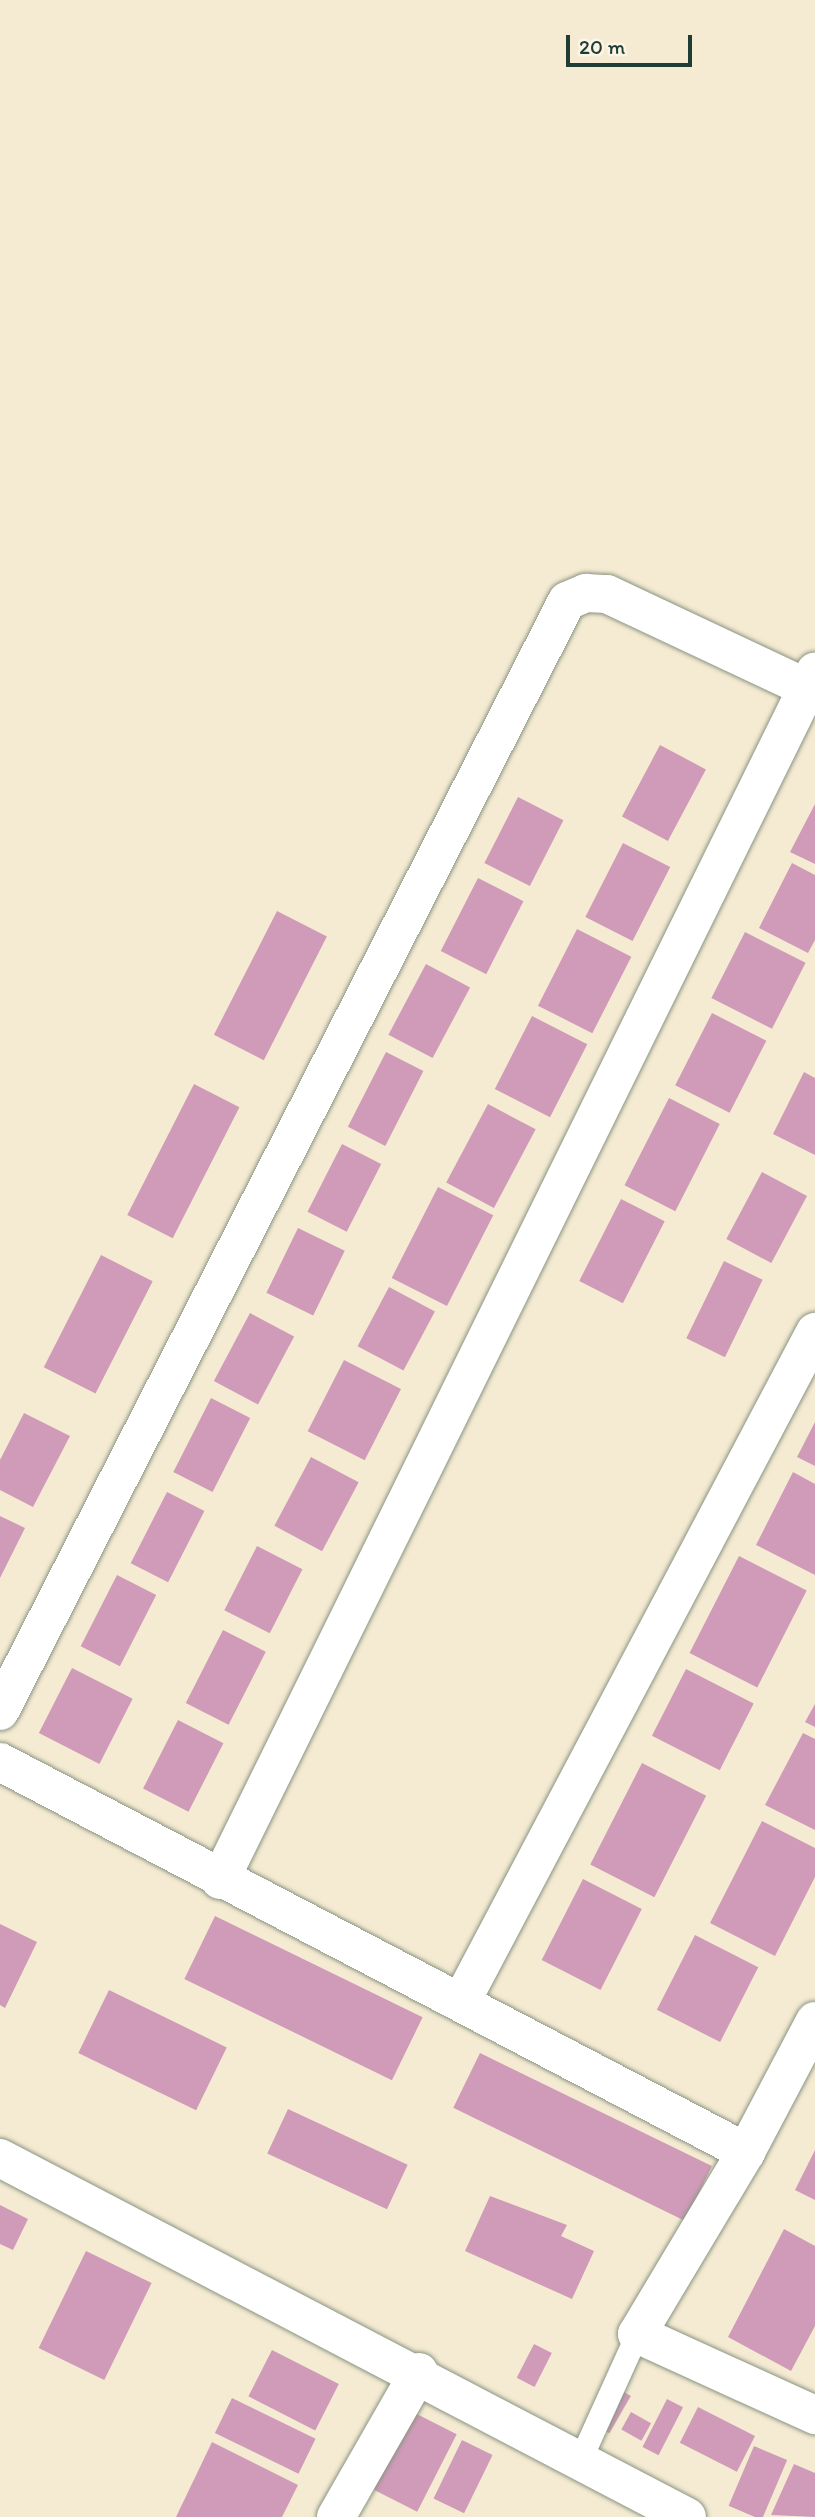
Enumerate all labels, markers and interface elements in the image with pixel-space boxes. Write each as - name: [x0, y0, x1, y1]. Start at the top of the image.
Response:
- scale bar: [570, 21, 696, 65]
- text: 20 m: [579, 34, 625, 59]

